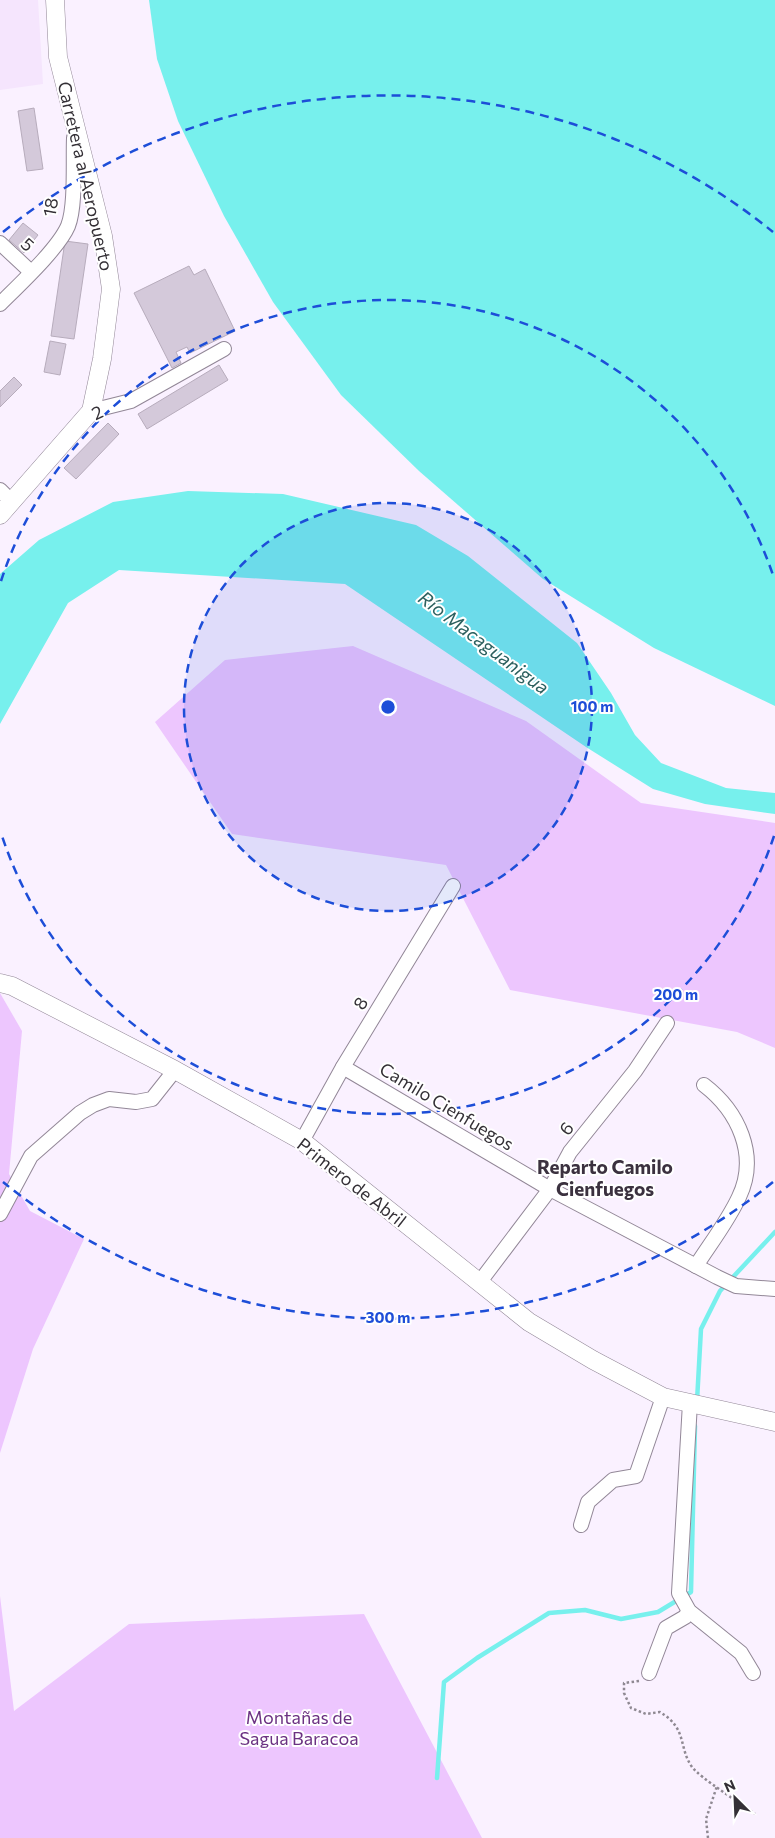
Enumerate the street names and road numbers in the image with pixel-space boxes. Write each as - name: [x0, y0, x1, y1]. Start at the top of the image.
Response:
- street label: Carretera al Aeropuerto: [53, 79, 119, 273]
- street label: 18: [38, 196, 62, 218]
- street label: 5: [17, 232, 39, 256]
- street label: 2: [88, 400, 106, 424]
- street label: 8: [348, 993, 372, 1013]
- street label: Camilo Cienfuegos: [376, 1057, 518, 1155]
- street label: 6: [554, 1117, 578, 1139]
- street label: Primero de Abril: [293, 1133, 411, 1231]

